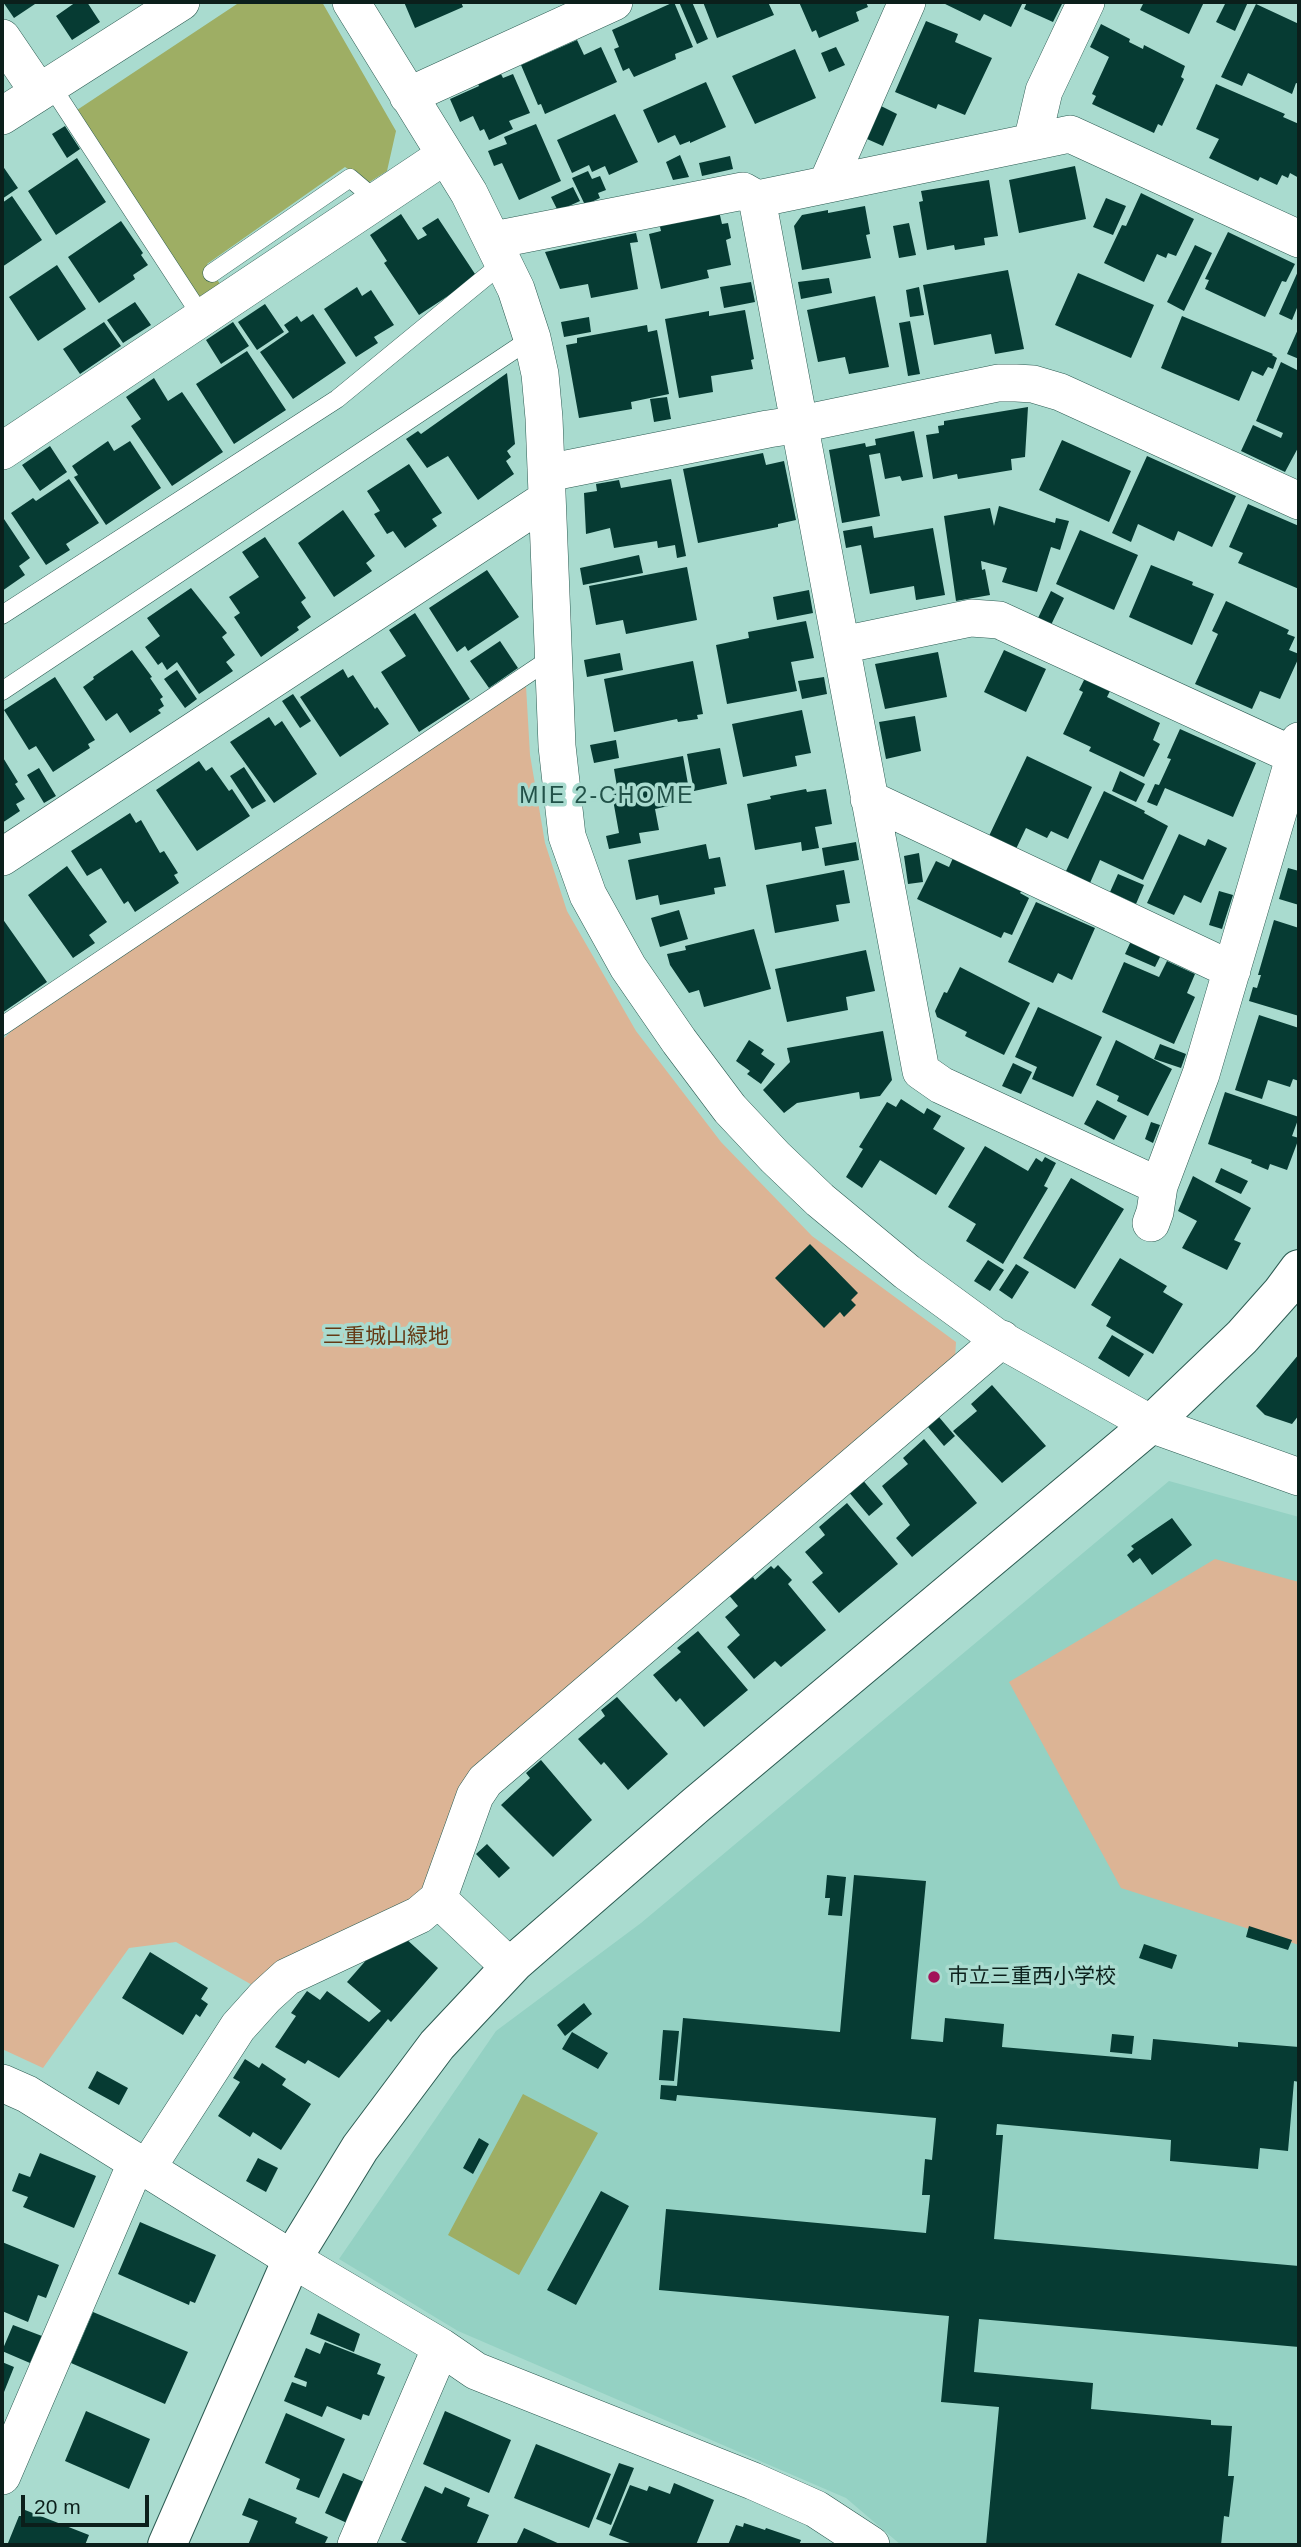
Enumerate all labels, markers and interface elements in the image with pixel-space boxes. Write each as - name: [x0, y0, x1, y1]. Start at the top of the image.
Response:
- district label: MIE 2-CHOME: [521, 783, 693, 811]
- park label: 三重城山緑地: [323, 1324, 449, 1350]
- place label: 市立三重西小学校: [948, 1964, 1116, 1990]
- marker: 市立三重西小学校: [926, 1969, 942, 1985]
- scale bar: [24, 2480, 152, 2524]
- text: 20 m: [34, 2495, 81, 2518]

